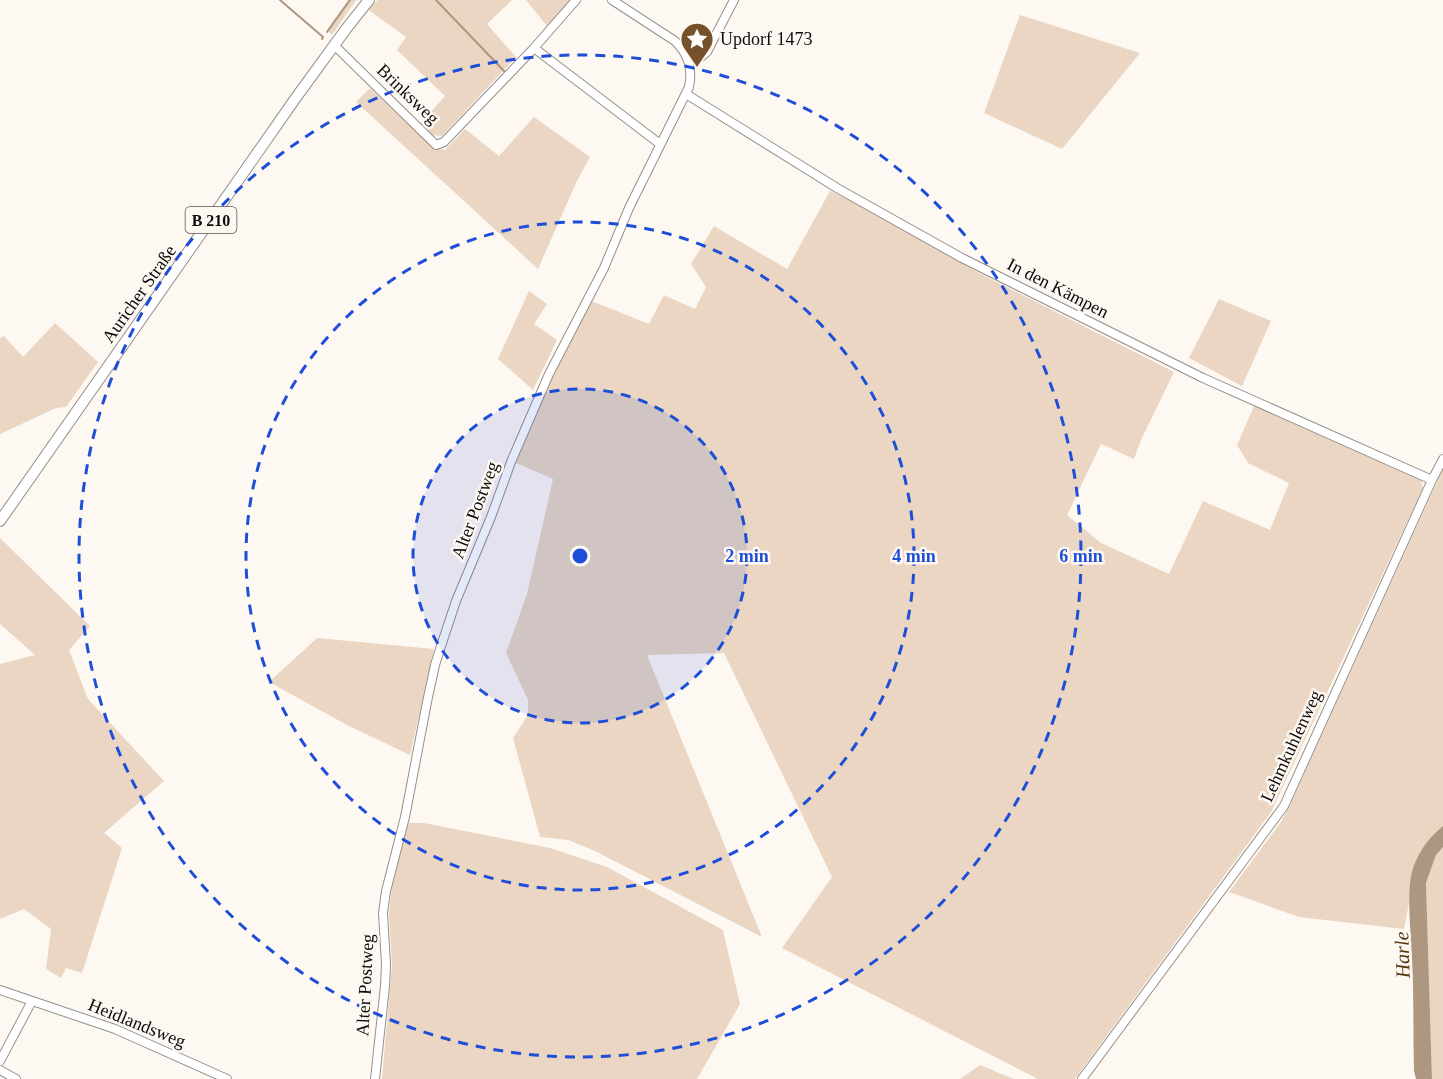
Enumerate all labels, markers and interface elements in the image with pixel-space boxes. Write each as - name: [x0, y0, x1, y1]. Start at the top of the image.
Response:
- place icon: Updorf 1473: [679, 21, 715, 68]
- place label: Updorf 1473: [720, 29, 813, 49]
- street label: Brinksweg: [373, 60, 443, 128]
- road number: B 210: [186, 207, 236, 233]
- street label: Auricher Straße: [98, 241, 180, 347]
- street label: In den Kämpen: [1004, 254, 1112, 322]
- street label: Alter Postweg: [447, 459, 503, 561]
- centre of rings: [570, 546, 590, 566]
- text: 2 min: [725, 546, 769, 566]
- text: 4 min: [892, 546, 936, 566]
- text: 6 min: [1059, 546, 1103, 566]
- street label: Lehmkuhlenweg: [1256, 687, 1326, 805]
- water label: Harle: [1390, 931, 1414, 980]
- street label: Alter Postweg: [352, 933, 378, 1037]
- street label: Heidlandsweg: [86, 994, 188, 1052]

